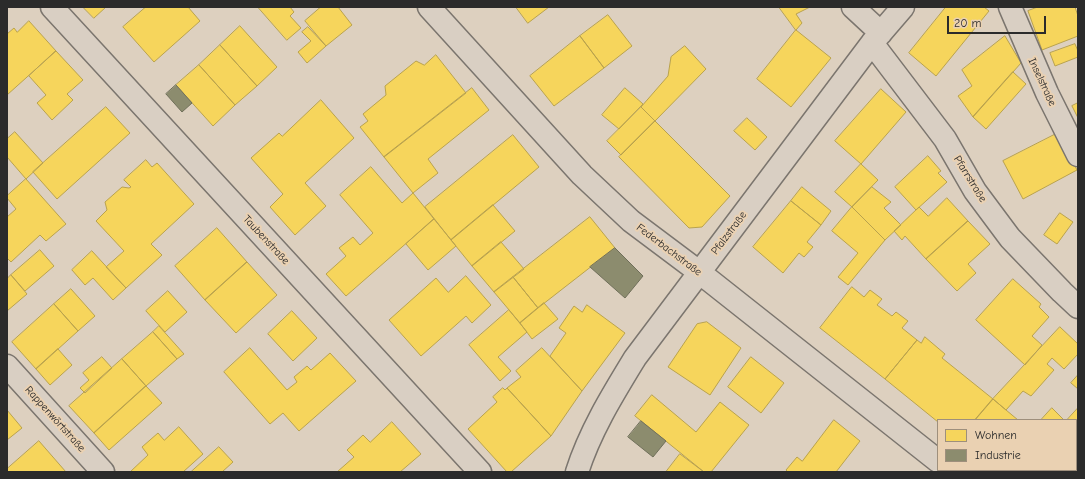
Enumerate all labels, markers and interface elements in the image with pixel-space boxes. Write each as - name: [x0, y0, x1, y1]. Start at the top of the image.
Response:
- scale bar: [949, 8, 1048, 34]
- text: 20 m: [954, 16, 982, 30]
- street label: Inselstraße: [1025, 56, 1059, 108]
- street label: Pfarrstraße: [951, 153, 989, 205]
- street label: Pfalzstraße: [708, 209, 750, 257]
- street label: Taubenstraße: [240, 213, 292, 267]
- street label: Federbachstraße: [634, 221, 704, 279]
- street label: Rappenwörtstraße: [22, 383, 88, 455]
- legend: [937, 419, 1077, 471]
- text: Wohnen: [975, 428, 1017, 442]
- text: Industrie: [975, 448, 1021, 462]

